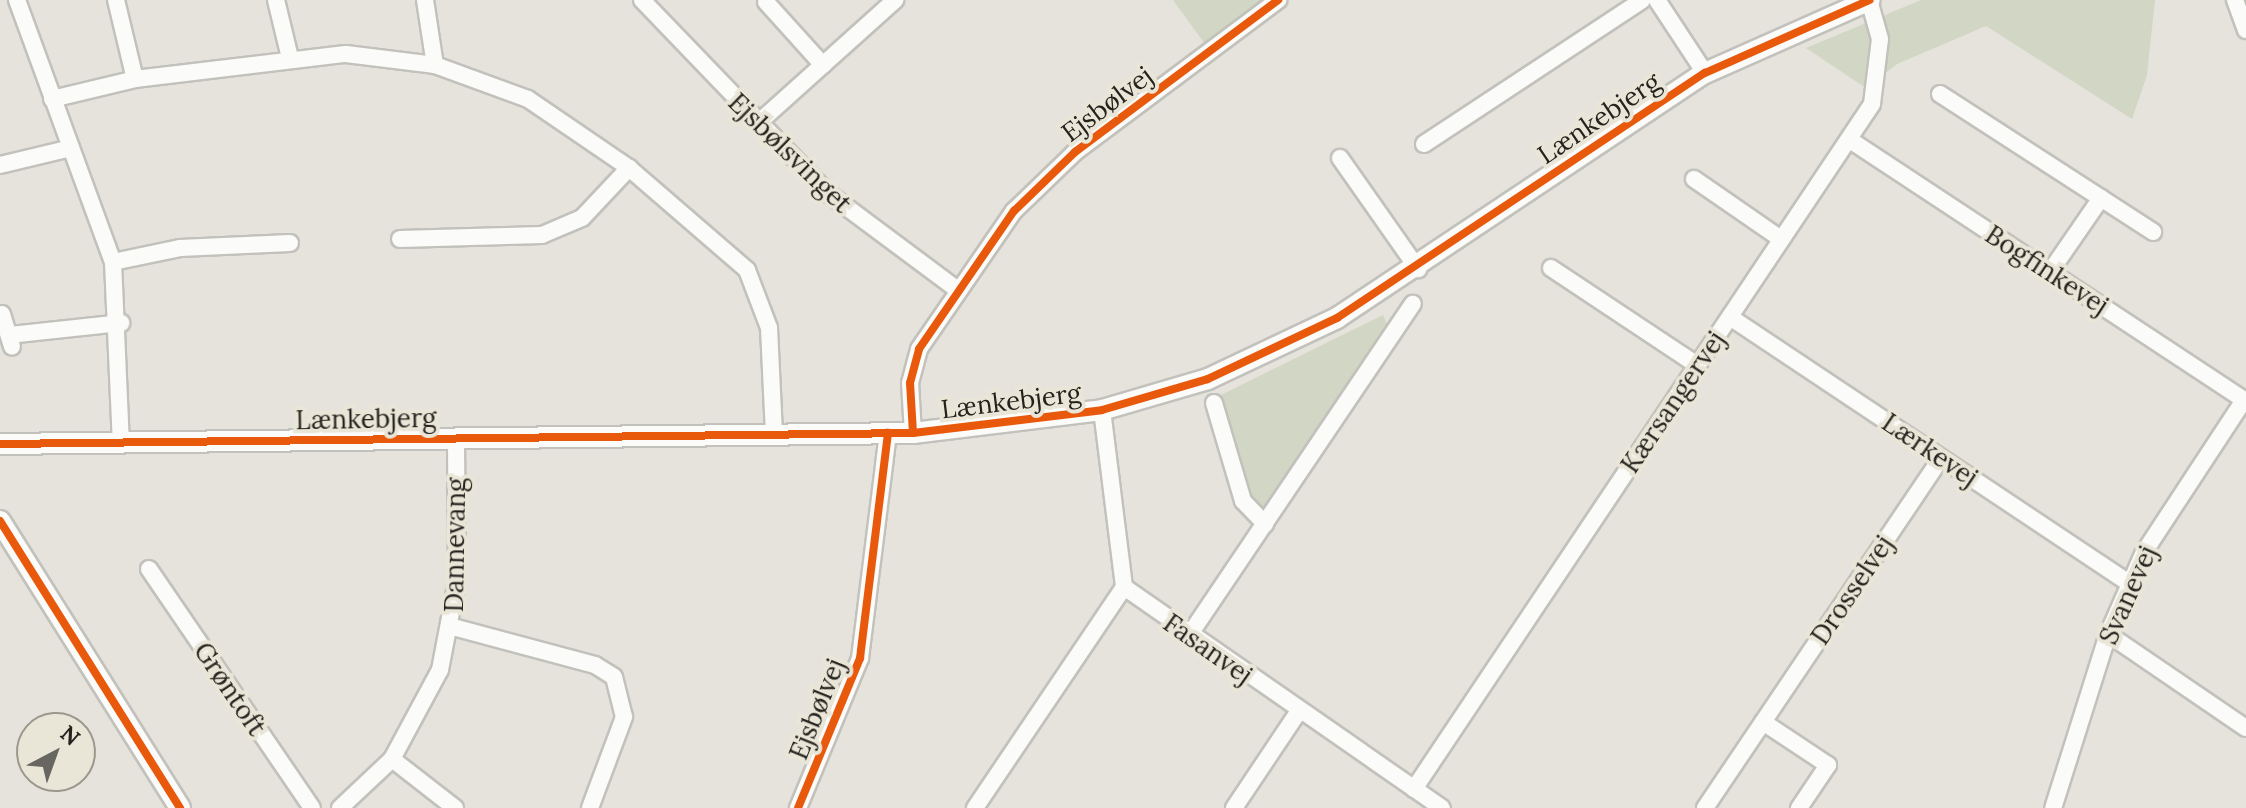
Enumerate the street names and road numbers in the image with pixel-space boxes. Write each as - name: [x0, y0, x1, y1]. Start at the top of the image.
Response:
- street label: Ejsbølvej: [1055, 60, 1159, 148]
- street label: Lænkebjerg: [1532, 66, 1666, 170]
- street label: Ejsbølsvinget: [722, 87, 858, 219]
- street label: Bogfinkevej: [1980, 219, 2114, 321]
- street label: Kærsangervej: [1614, 325, 1732, 479]
- street label: Lænkebjerg: [939, 377, 1083, 425]
- street label: Lænkebjerg: [295, 402, 437, 436]
- street label: Lærkevej: [1876, 407, 1984, 493]
- street label: Dannevang: [438, 477, 472, 613]
- street label: Drosselvej: [1804, 530, 1900, 650]
- street label: Svanevej: [2092, 541, 2164, 649]
- street label: Fasanvej: [1158, 607, 1258, 691]
- street label: Grøntoft: [187, 636, 273, 742]
- street label: Ejsbølvej: [783, 654, 851, 764]

